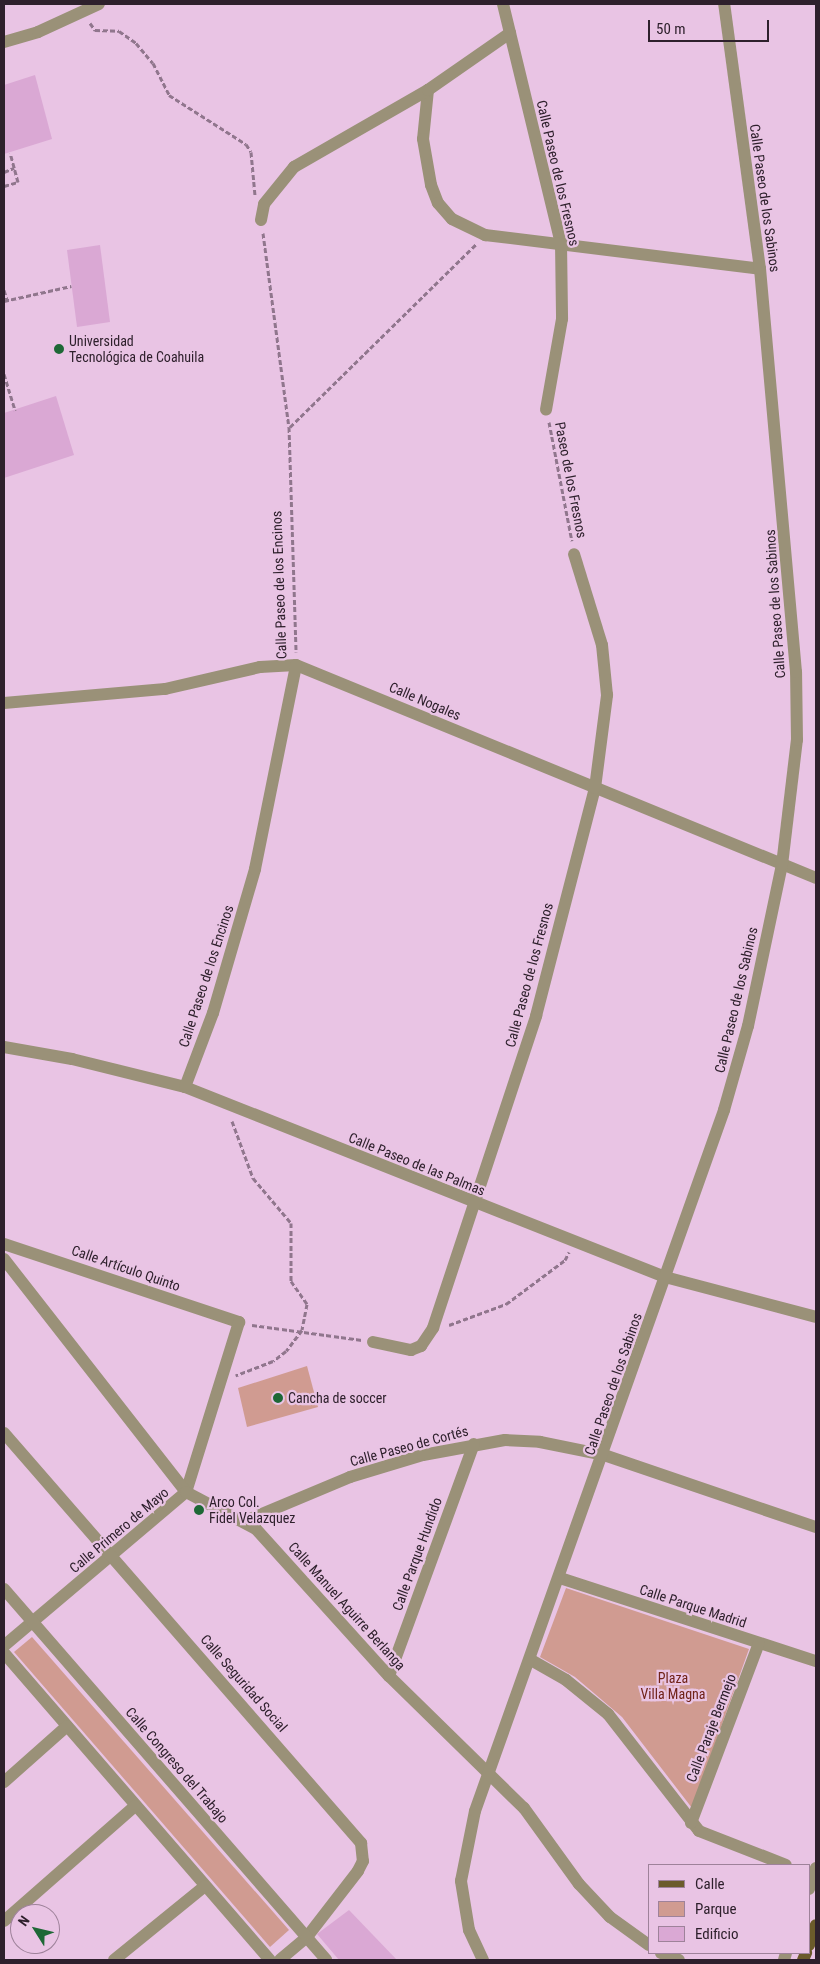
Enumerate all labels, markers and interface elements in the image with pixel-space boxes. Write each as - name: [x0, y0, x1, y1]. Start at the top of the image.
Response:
- scale bar: [650, 10, 771, 42]
- text: 50 m: [656, 20, 686, 38]
- street label: Calle Paseo de los Fresnos: [533, 99, 583, 247]
- street label: Calle Paseo de los Sabinos: [746, 123, 784, 273]
- place label: Universidad Tecnológica de Coahuila: [69, 333, 204, 366]
- marker: Universidad Tecnológica de Coahuila: [53, 343, 65, 355]
- street label: Paseo de los Fresnos: [551, 420, 591, 540]
- street label: Calle Paseo de los Encinos: [268, 510, 290, 660]
- street label: Calle Paseo de los Sabinos: [761, 529, 789, 679]
- street label: Calle Nogales: [387, 678, 463, 724]
- street label: Calle Paseo de los Fresnos: [502, 901, 556, 1049]
- street label: Calle Paseo de los Encinos: [175, 903, 237, 1049]
- street label: Calle Paseo de los Sabinos: [711, 925, 761, 1075]
- street label: Calle Paseo de las Palmas: [346, 1129, 488, 1199]
- street label: Calle Artículo Quinto: [69, 1242, 183, 1294]
- street label: Calle Paseo de los Sabinos: [581, 1311, 645, 1457]
- place label: Cancha de soccer: [288, 1390, 386, 1406]
- marker: Cancha de soccer: [272, 1392, 284, 1404]
- street label: Calle Paseo de Cortés: [348, 1422, 470, 1470]
- street label: Calle Primero de Mayo: [66, 1484, 172, 1576]
- place label: Arco Col. Fidel Velazquez: [209, 1494, 295, 1526]
- street label: Calle Parque Hundido: [389, 1495, 445, 1613]
- marker: Arco Col. Fidel Velazquez: [193, 1504, 205, 1516]
- street label: Calle Manuel Aguirre Berlanga: [285, 1538, 409, 1674]
- street label: Calle Parque Madrid: [637, 1581, 749, 1631]
- street label: Calle Seguridad Social: [197, 1631, 291, 1735]
- park label: Plaza Villa Magna: [640, 1670, 706, 1702]
- street label: Calle Paraje Bermejo: [683, 1672, 739, 1784]
- street label: Calle Congreso del Trabajo: [122, 1704, 232, 1826]
- legend: [648, 1864, 810, 1954]
- text: Calle: [695, 1875, 725, 1893]
- text: Parque: [695, 1900, 737, 1918]
- north arrow: [10, 1904, 60, 1954]
- text: N: [15, 1913, 33, 1929]
- text: Edificio: [695, 1925, 738, 1943]

